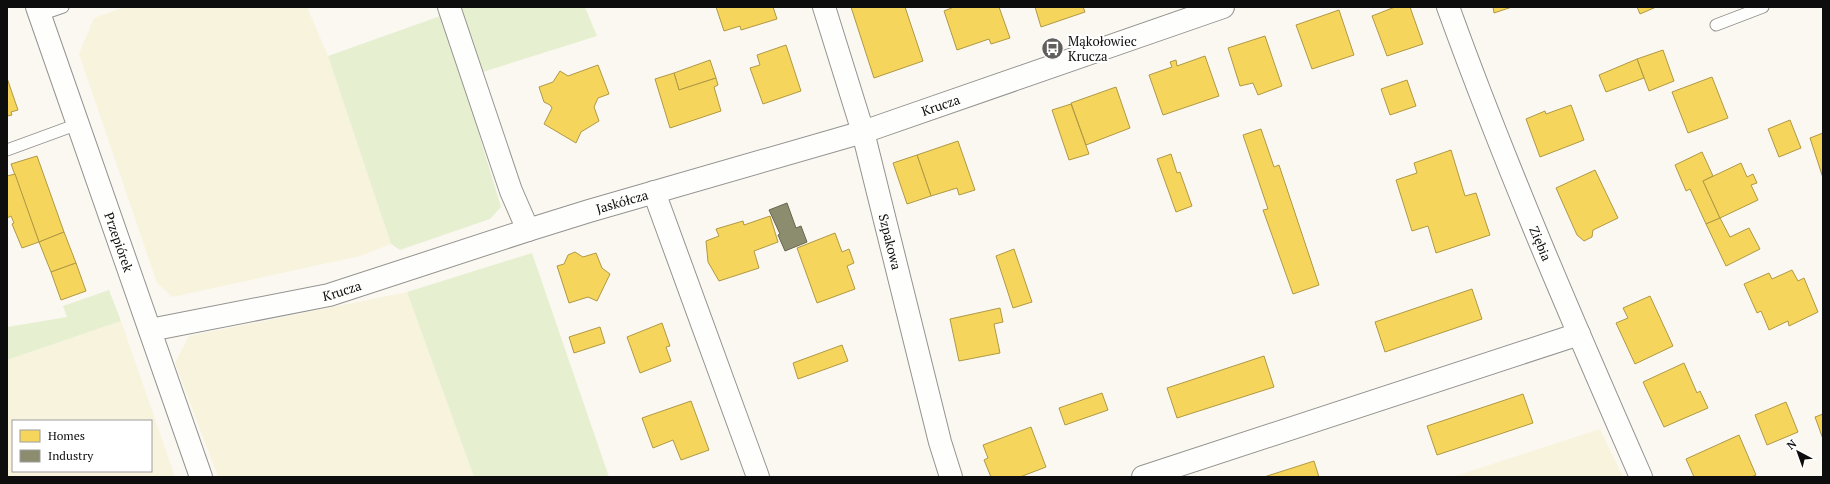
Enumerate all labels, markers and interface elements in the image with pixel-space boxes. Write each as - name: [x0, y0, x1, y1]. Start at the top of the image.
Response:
- place label: Mąkołowiec Krucza: [1068, 32, 1137, 65]
- bus stop icon: Mąkołowiec Krucza: [1039, 35, 1065, 61]
- street label: Krucza: [919, 90, 963, 120]
- street label: Jaskółcza: [594, 185, 651, 218]
- street label: Przepiórek: [100, 210, 138, 275]
- street label: Szpakowa: [875, 212, 906, 272]
- street label: Ziębia: [1525, 223, 1556, 264]
- street label: Krucza: [321, 276, 364, 305]
- legend: [12, 420, 152, 472]
- text: Homes: [48, 428, 85, 443]
- north arrow: [1778, 432, 1818, 472]
- text: N: [1784, 436, 1800, 452]
- text: Industry: [48, 448, 94, 463]

